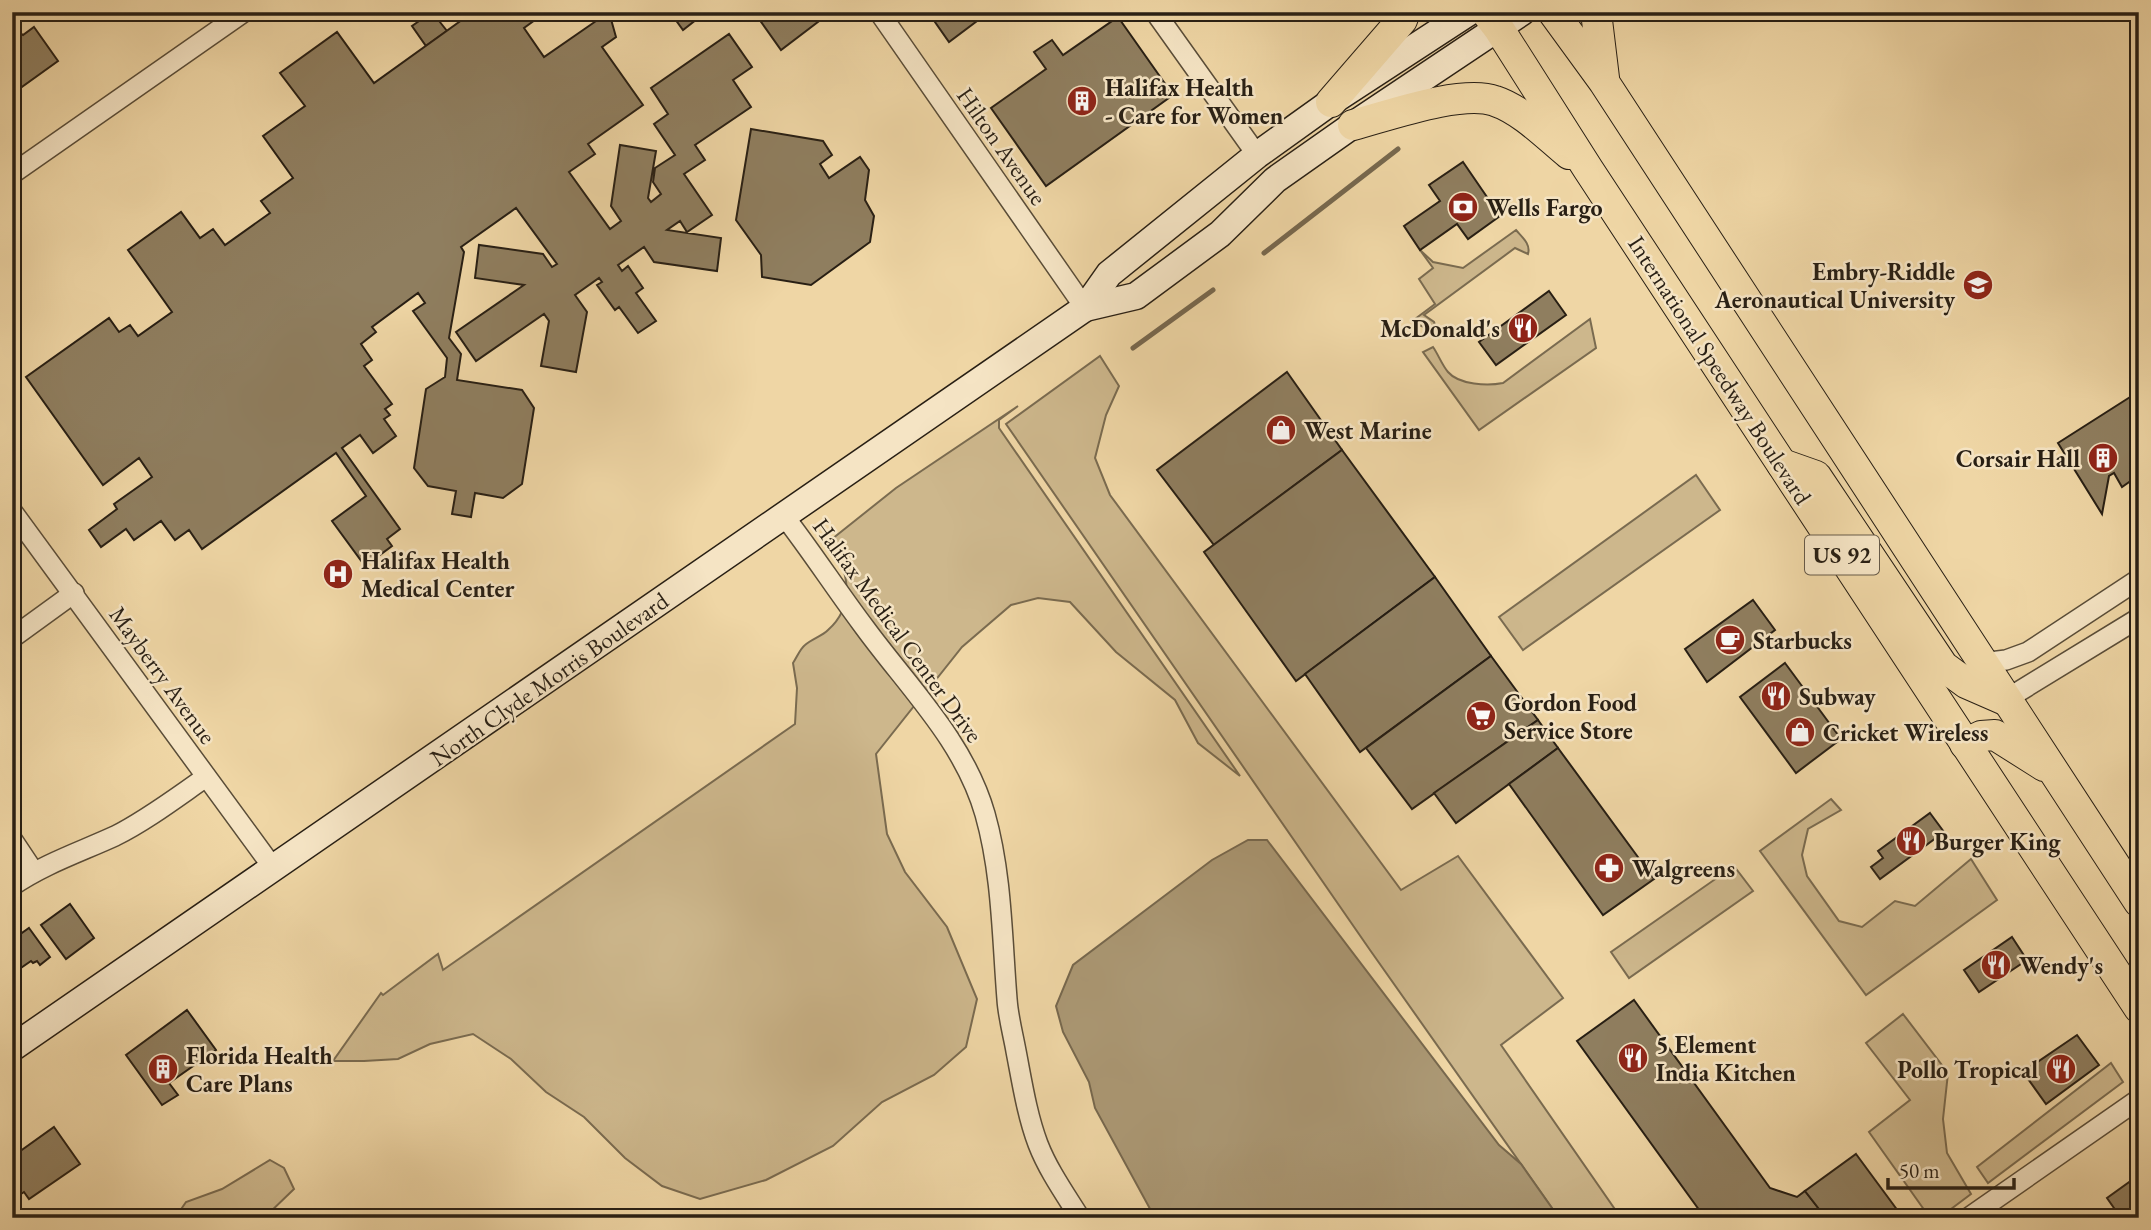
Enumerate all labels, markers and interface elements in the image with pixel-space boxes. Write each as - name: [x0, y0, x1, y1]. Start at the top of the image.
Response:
- place label: Halifax Health - Care for Women: [1105, 72, 1284, 131]
- street label: Hilton Avenue: [950, 81, 1054, 211]
- building icon: Halifax Health - Care for Women: [1065, 84, 1099, 118]
- bank icon: Wells Fargo: [1446, 190, 1480, 224]
- place label: Wells Fargo: [1486, 192, 1603, 224]
- street label: International Speedway Boulevard: [1621, 230, 1819, 511]
- place label: Embry-Riddle Aeronautical University: [1714, 256, 1955, 316]
- school or university icon: Embry-Riddle Aeronautical University: [1961, 268, 1995, 302]
- restaurant icon: McDonald's: [1506, 311, 1540, 345]
- place label: McDonald's: [1380, 313, 1500, 344]
- shop icon: West Marine: [1264, 413, 1298, 447]
- place label: West Marine: [1304, 415, 1432, 446]
- building icon: Corsair Hall: [2086, 441, 2120, 475]
- place label: Corsair Hall: [1956, 443, 2080, 474]
- street label: Halifax Medical Center Drive: [806, 512, 990, 748]
- road number: US 92: [1805, 536, 1879, 575]
- place label: Halifax Health Medical Center: [361, 545, 515, 604]
- hospital icon: Halifax Health Medical Center: [321, 557, 355, 591]
- street label: North Clyde Morris Boulevard: [424, 584, 675, 773]
- street label: Mayberry Avenue: [103, 600, 223, 750]
- cafe icon: Starbucks: [1713, 623, 1747, 657]
- place label: Starbucks: [1753, 625, 1852, 656]
- restaurant icon: Subway: [1759, 679, 1793, 713]
- place label: Subway: [1799, 681, 1876, 713]
- place label: Gordon Food Service Store: [1504, 687, 1638, 746]
- supermarket icon: Gordon Food Service Store: [1464, 699, 1498, 733]
- shop icon: Cricket Wireless: [1783, 715, 1817, 749]
- place label: Cricket Wireless: [1823, 717, 1988, 748]
- restaurant icon: Burger King: [1894, 824, 1928, 858]
- place label: Burger King: [1934, 826, 2062, 858]
- pharmacy icon: Walgreens: [1592, 851, 1626, 885]
- place label: Walgreens: [1632, 853, 1735, 885]
- restaurant icon: Wendy's: [1979, 948, 2013, 982]
- place label: Wendy's: [2019, 950, 2103, 982]
- place label: 5 Element India Kitchen: [1656, 1029, 1796, 1088]
- place label: Florida Health Care Plans: [186, 1040, 333, 1099]
- restaurant icon: 5 Element India Kitchen: [1616, 1041, 1650, 1075]
- building icon: Florida Health Care Plans: [146, 1052, 180, 1086]
- restaurant icon: Pollo Tropical: [2044, 1052, 2078, 1086]
- place label: Pollo Tropical: [1897, 1054, 2038, 1085]
- scale bar: [1888, 1146, 2014, 1190]
- text: 50 m: [1899, 1157, 1940, 1184]

